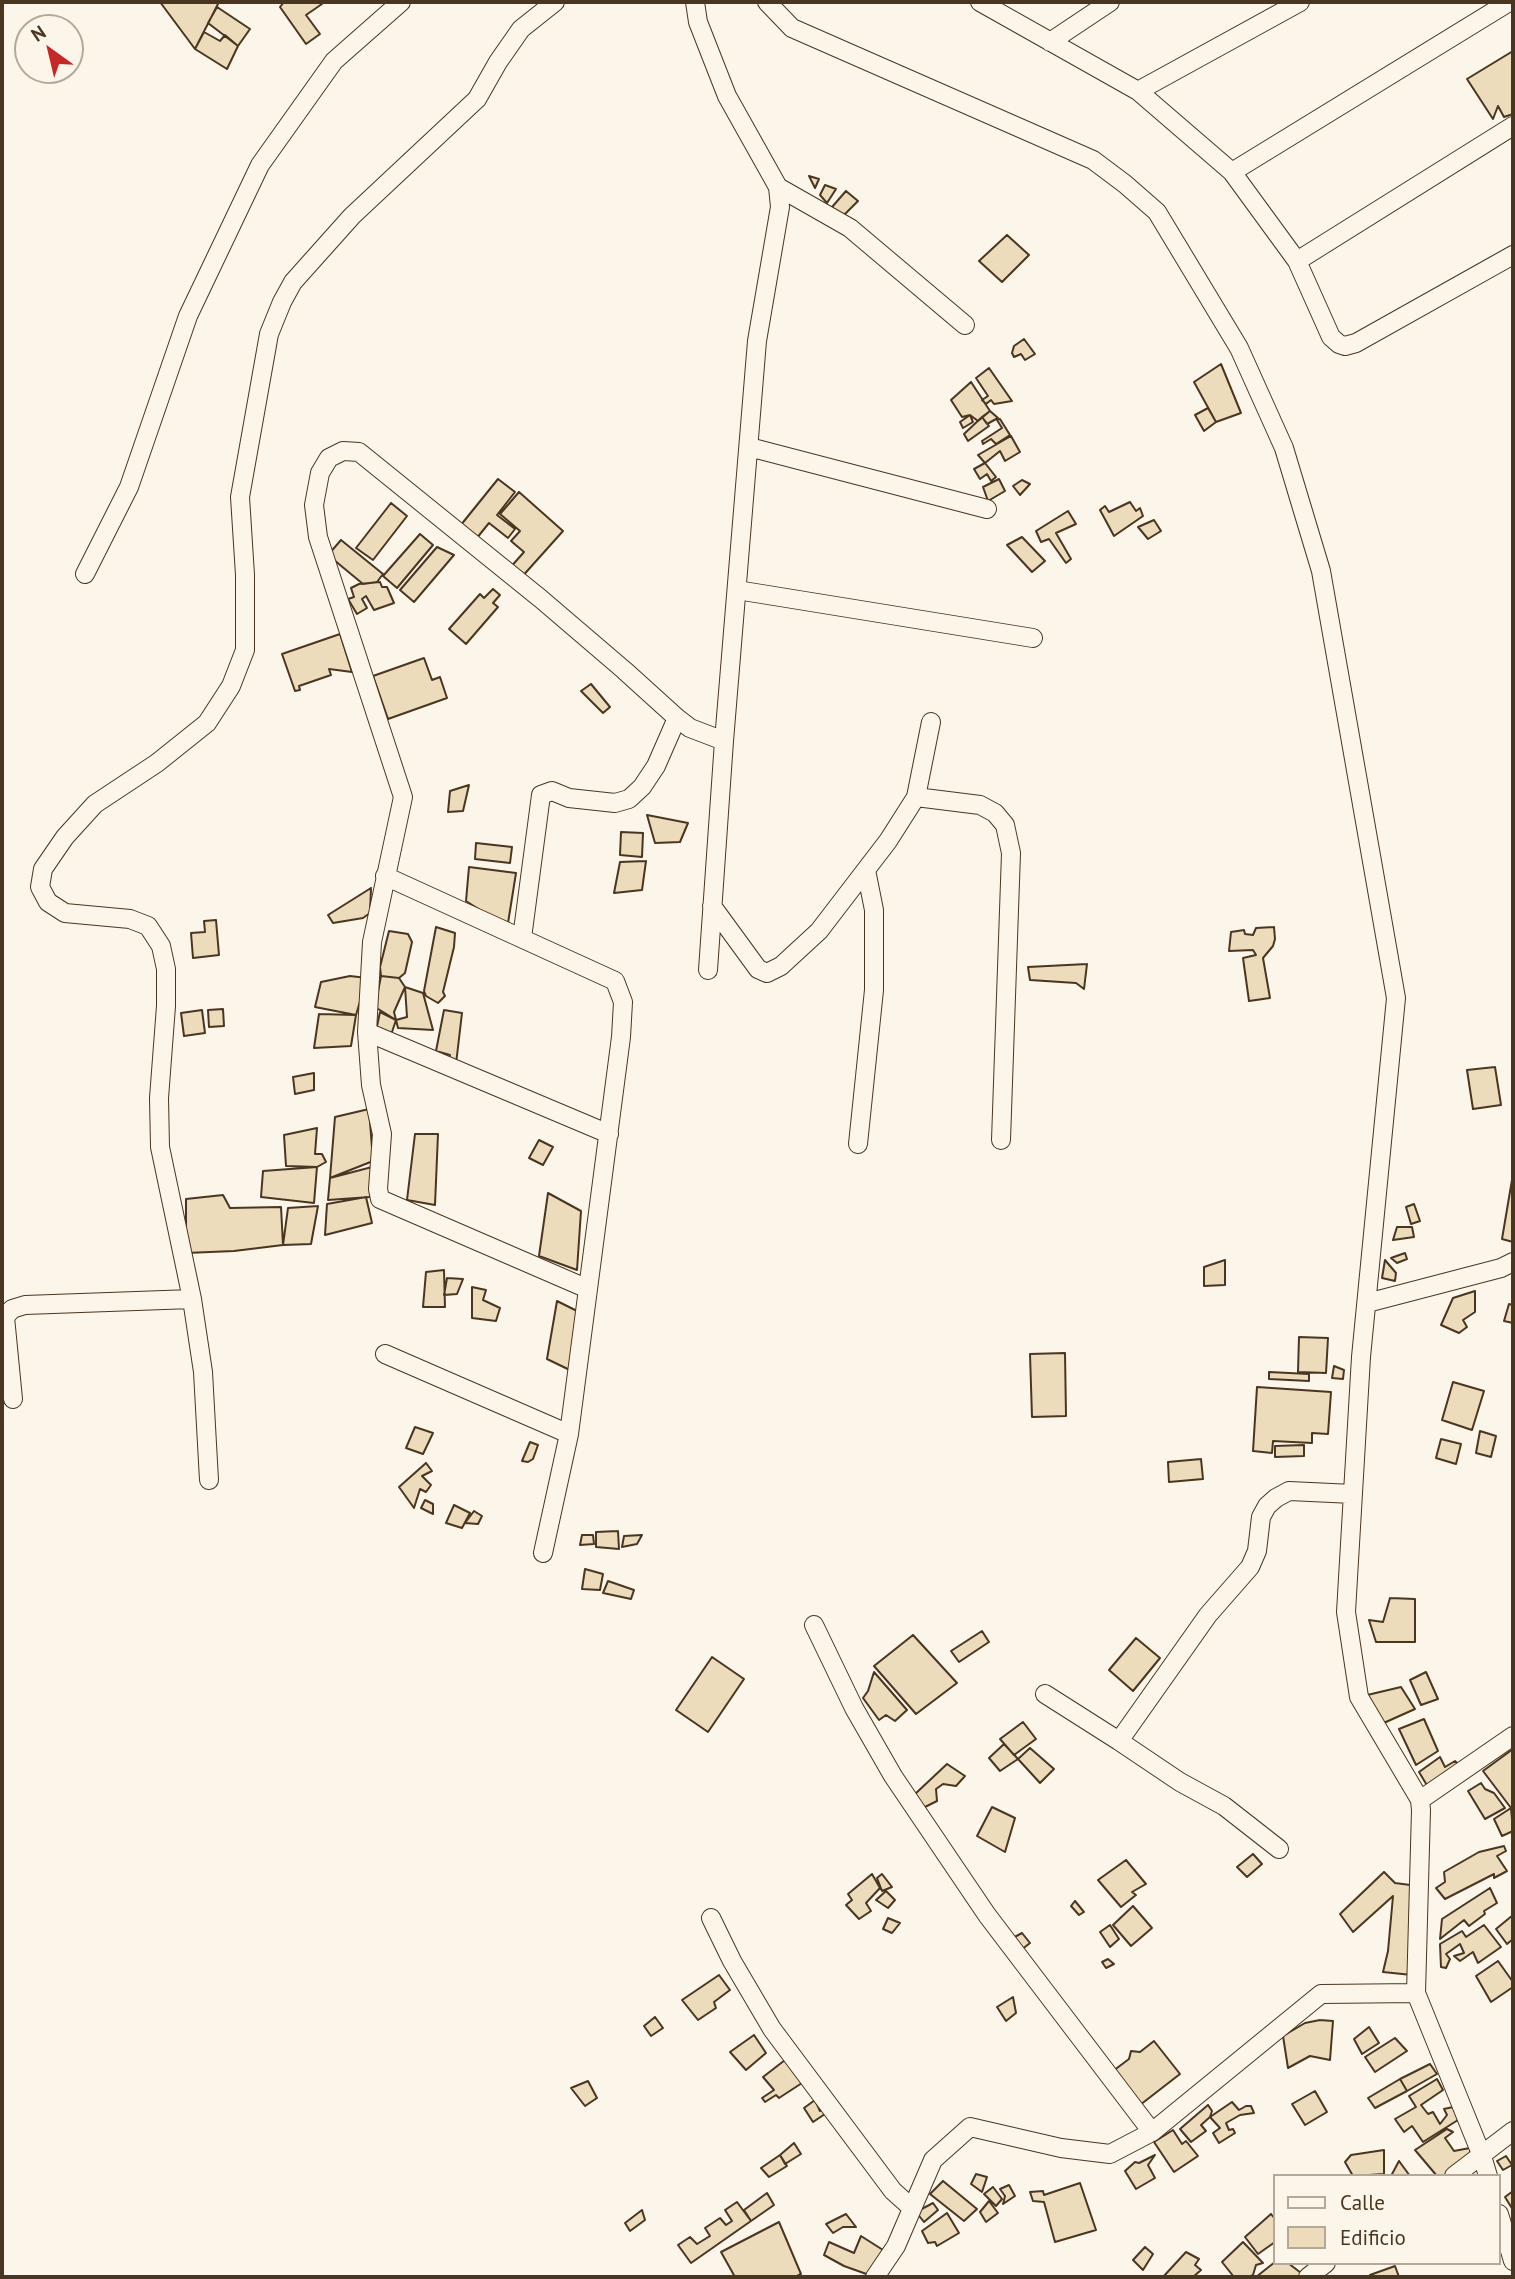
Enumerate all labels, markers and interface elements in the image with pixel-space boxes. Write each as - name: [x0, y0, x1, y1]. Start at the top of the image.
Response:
- north arrow: [14, 14, 84, 84]
- text: N: [26, 20, 50, 47]
- legend: [1274, 2174, 1501, 2265]
- text: Calle: [1340, 2189, 1385, 2216]
- text: Edificio: [1340, 2224, 1406, 2251]

